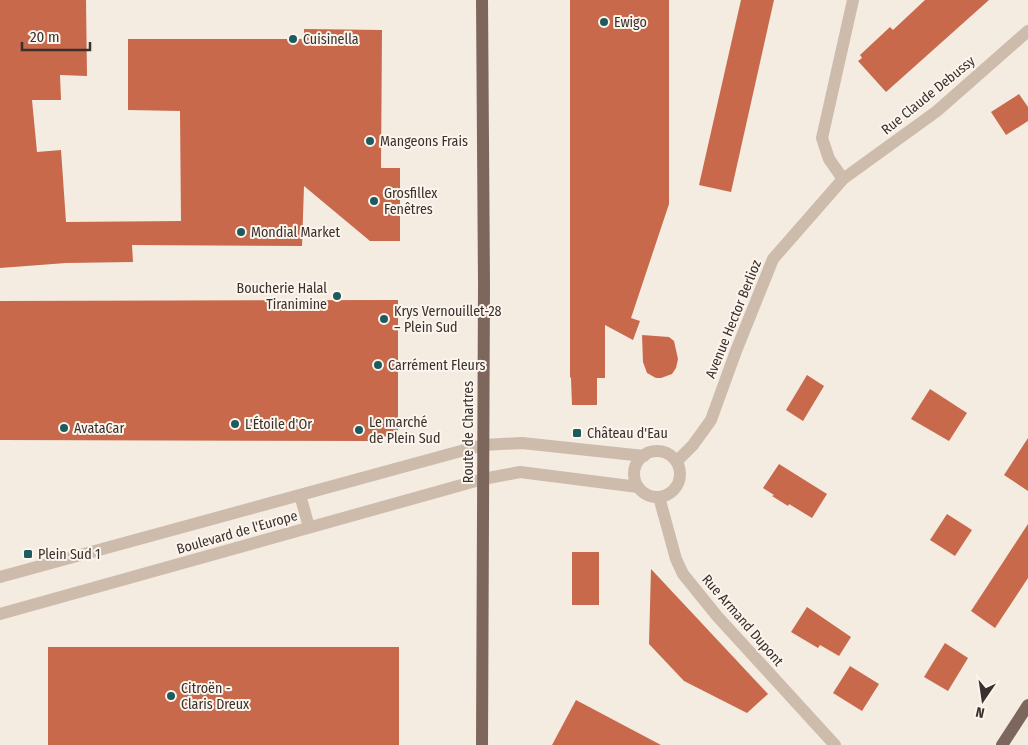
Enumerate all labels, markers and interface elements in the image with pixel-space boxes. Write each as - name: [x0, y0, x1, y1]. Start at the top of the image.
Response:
- place label: Ewigo: [614, 14, 647, 31]
- marker: Ewigo: [598, 16, 610, 28]
- scale bar: [22, 20, 90, 52]
- text: 20 m: [30, 28, 60, 46]
- place label: Cuisinella: [303, 31, 359, 48]
- marker: Cuisinella: [287, 33, 299, 45]
- street label: Rue Claude Debussy: [878, 52, 979, 138]
- place label: Mangeons Frais: [380, 133, 468, 150]
- marker: Mangeons Frais: [364, 135, 376, 147]
- place label: Grosfillex Fenêtres: [384, 185, 438, 218]
- marker: Grosfillex Fenêtres: [368, 195, 380, 207]
- place label: Mondial Market: [251, 224, 340, 241]
- marker: Mondial Market: [235, 226, 247, 238]
- street label: Avenue Hector Berlioz: [702, 257, 765, 381]
- place label: Boucherie Halal Tiranimine: [237, 280, 327, 313]
- marker: Boucherie Halal Tiranimine: [331, 290, 343, 302]
- place label: Krys Vernouillet-28 – Plein Sud: [394, 303, 502, 336]
- marker: Krys Vernouillet-28 – Plein Sud: [378, 313, 390, 325]
- place label: Carrément Fleurs: [388, 357, 486, 374]
- marker: Carrément Fleurs: [372, 359, 384, 371]
- street label: Route de Chartres: [460, 381, 477, 483]
- place label: Le marché de Plein Sud: [369, 414, 440, 447]
- place label: L'Étoile d'Or: [245, 415, 312, 433]
- marker: L'Étoile d'Or: [229, 418, 241, 430]
- place label: AvataCar: [74, 420, 124, 437]
- marker: AvataCar: [58, 422, 70, 434]
- marker: Le marché de Plein Sud: [353, 424, 365, 436]
- place label: Château d'Eau: [587, 425, 668, 442]
- marker: Château d'Eau: [571, 427, 583, 439]
- street label: Boulevard de l'Europe: [175, 507, 300, 558]
- place label: Plein Sud 1: [38, 546, 100, 563]
- marker: Plein Sud 1: [22, 548, 34, 560]
- street label: Rue Armand Dupont: [698, 571, 787, 670]
- north arrow: [958, 675, 1008, 725]
- place label: Citroën - Claris Dreux: [181, 680, 250, 713]
- marker: Citroën - Claris Dreux: [165, 690, 177, 702]
- text: N: [974, 703, 986, 721]

